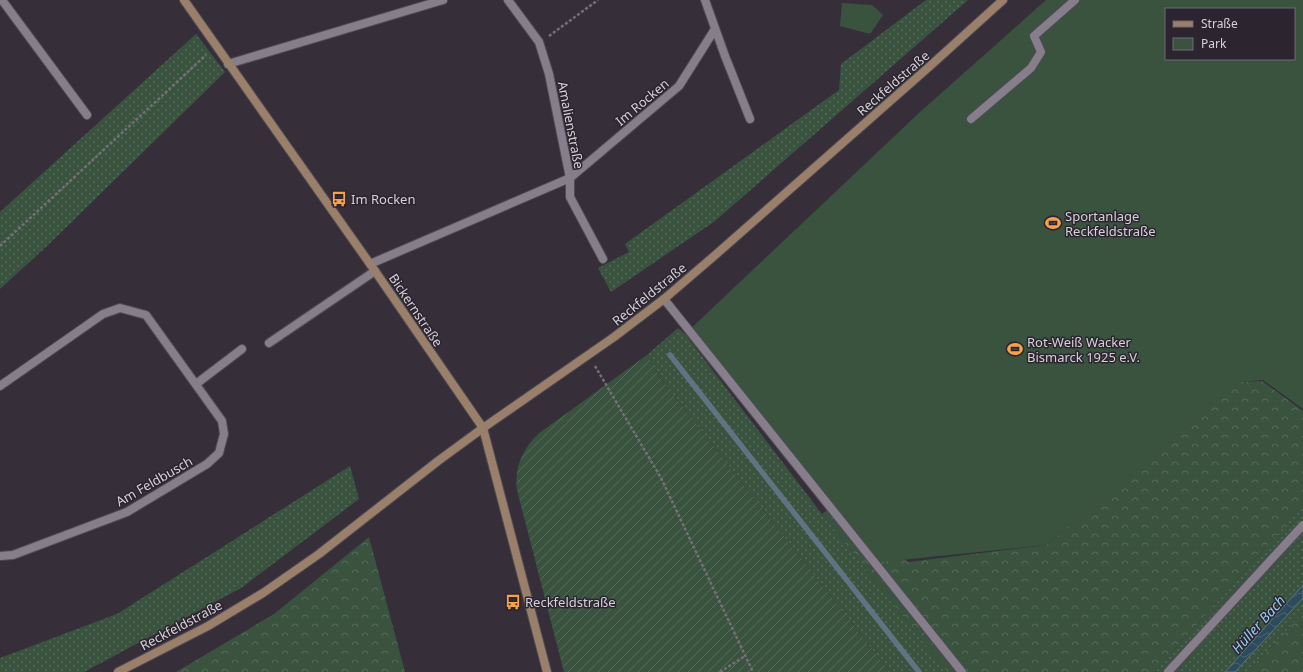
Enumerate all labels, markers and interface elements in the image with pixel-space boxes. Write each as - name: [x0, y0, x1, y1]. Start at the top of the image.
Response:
- legend: [1165, 8, 1295, 60]
- text: Straße: [1201, 15, 1238, 32]
- text: Park: [1201, 35, 1227, 52]
- street label: Reckfeldstraße: [853, 46, 933, 120]
- street label: Im Rocken: [612, 74, 672, 130]
- street label: Amalienstraße: [554, 80, 588, 170]
- bus stop icon: Im Rocken: [330, 190, 348, 208]
- place label: Im Rocken: [351, 190, 415, 208]
- place label: Sportanlage Reckfeldstraße: [1065, 207, 1156, 240]
- sports icon: Sportanlage Reckfeldstraße: [1044, 214, 1062, 232]
- street label: Reckfeldstraße: [608, 258, 690, 330]
- street label: Bickernstraße: [385, 270, 447, 350]
- place label: Rot-Weiß Wacker Bismarck 1925 e.V.: [1027, 333, 1140, 366]
- sports icon: Rot-Weiß Wacker Bismarck 1925 e.V.: [1006, 340, 1024, 358]
- street label: Am Feldbusch: [112, 452, 196, 510]
- water label: Hüller Bach: [1227, 591, 1289, 657]
- bus stop icon: Reckfeldstraße: [504, 593, 522, 611]
- place label: Reckfeldstraße: [525, 593, 616, 611]
- street label: Reckfeldstraße: [137, 596, 225, 654]

